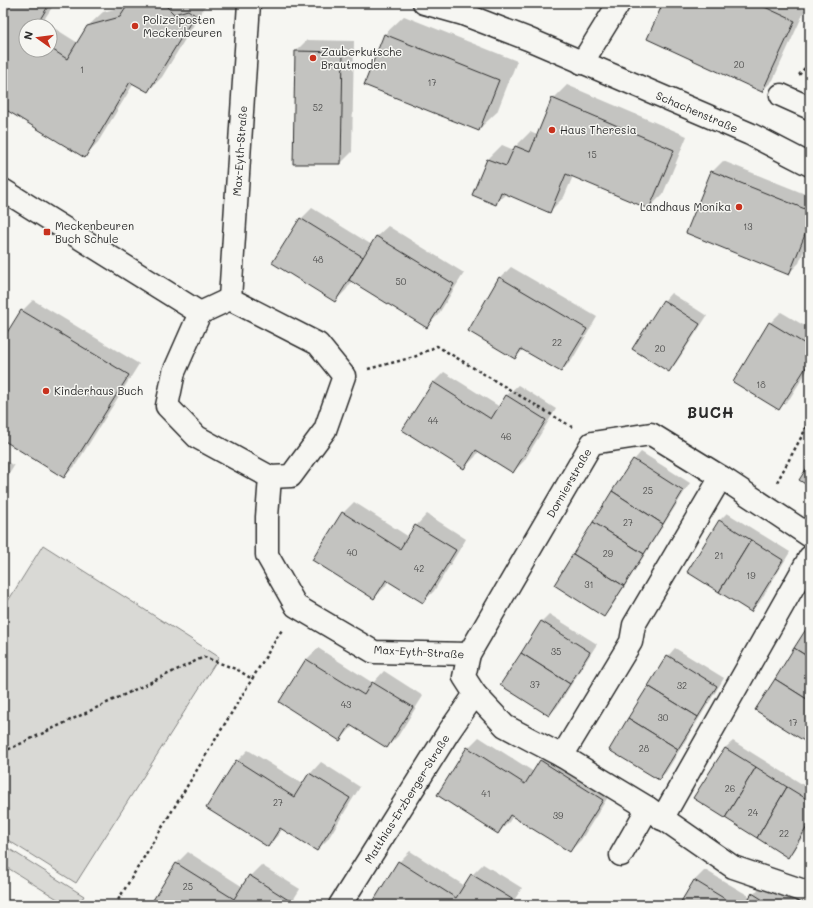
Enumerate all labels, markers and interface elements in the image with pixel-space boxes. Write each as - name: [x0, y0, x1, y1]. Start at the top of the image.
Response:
- place label: Polizeiposten Meckenbeuren: [143, 12, 222, 40]
- north arrow: [18, 18, 58, 58]
- marker: Polizeiposten Meckenbeuren: [130, 21, 140, 31]
- text: N: [20, 30, 36, 41]
- place label: Zauberkutsche Brautmoden: [321, 44, 402, 72]
- marker: Zauberkutsche Brautmoden: [308, 53, 318, 63]
- house number: 20: [734, 59, 745, 70]
- house number: 1: [80, 64, 84, 75]
- house number: 17: [427, 77, 437, 88]
- street label: Schachenstraße: [654, 88, 741, 136]
- house number: 52: [313, 102, 323, 113]
- street label: Max-Eyth-Straße: [229, 105, 250, 197]
- place label: Haus Theresia: [560, 122, 637, 137]
- marker: Haus Theresia: [547, 125, 557, 135]
- house number: 15: [587, 149, 597, 160]
- place label: Landhaus Monika: [640, 199, 731, 214]
- marker: Landhaus Monika: [734, 202, 744, 212]
- place label: Meckenbeuren Buch Schule: [55, 218, 134, 246]
- house number: 13: [743, 221, 753, 232]
- marker: Meckenbeuren Buch Schule: [42, 227, 52, 237]
- house number: 48: [313, 254, 324, 265]
- house number: 50: [396, 276, 407, 287]
- house number: 22: [552, 337, 562, 348]
- house number: 20: [655, 343, 666, 354]
- house number: 18: [756, 379, 766, 390]
- place label: Kinderhaus Buch: [54, 383, 143, 398]
- marker: Kinderhaus Buch: [41, 386, 51, 396]
- district label: BUCH: [687, 402, 735, 422]
- house number: 44: [428, 415, 439, 426]
- house number: 46: [501, 431, 511, 442]
- street label: Dornierstraße: [543, 445, 595, 520]
- house number: 25: [643, 485, 653, 496]
- house number: 27: [623, 517, 633, 528]
- house number: 40: [347, 547, 358, 558]
- house number: 29: [603, 548, 614, 559]
- house number: 21: [714, 550, 724, 561]
- house number: 42: [414, 563, 424, 574]
- house number: 19: [746, 570, 756, 581]
- house number: 31: [584, 579, 594, 590]
- street label: Max-Eyth-Straße: [373, 642, 465, 661]
- house number: 35: [551, 646, 561, 657]
- house number: 37: [530, 679, 540, 690]
- house number: 32: [677, 680, 687, 691]
- house number: 43: [341, 699, 351, 710]
- house number: 30: [658, 712, 669, 723]
- house number: 17: [788, 717, 798, 728]
- street label: Matthias-Erzberger-Straße: [361, 731, 453, 866]
- house number: 28: [639, 743, 650, 754]
- house number: 26: [725, 783, 735, 794]
- house number: 41: [481, 788, 491, 799]
- house number: 27: [273, 797, 283, 808]
- house number: 24: [748, 807, 759, 818]
- house number: 39: [553, 810, 564, 821]
- house number: 22: [779, 828, 789, 839]
- house number: 25: [183, 881, 193, 892]

